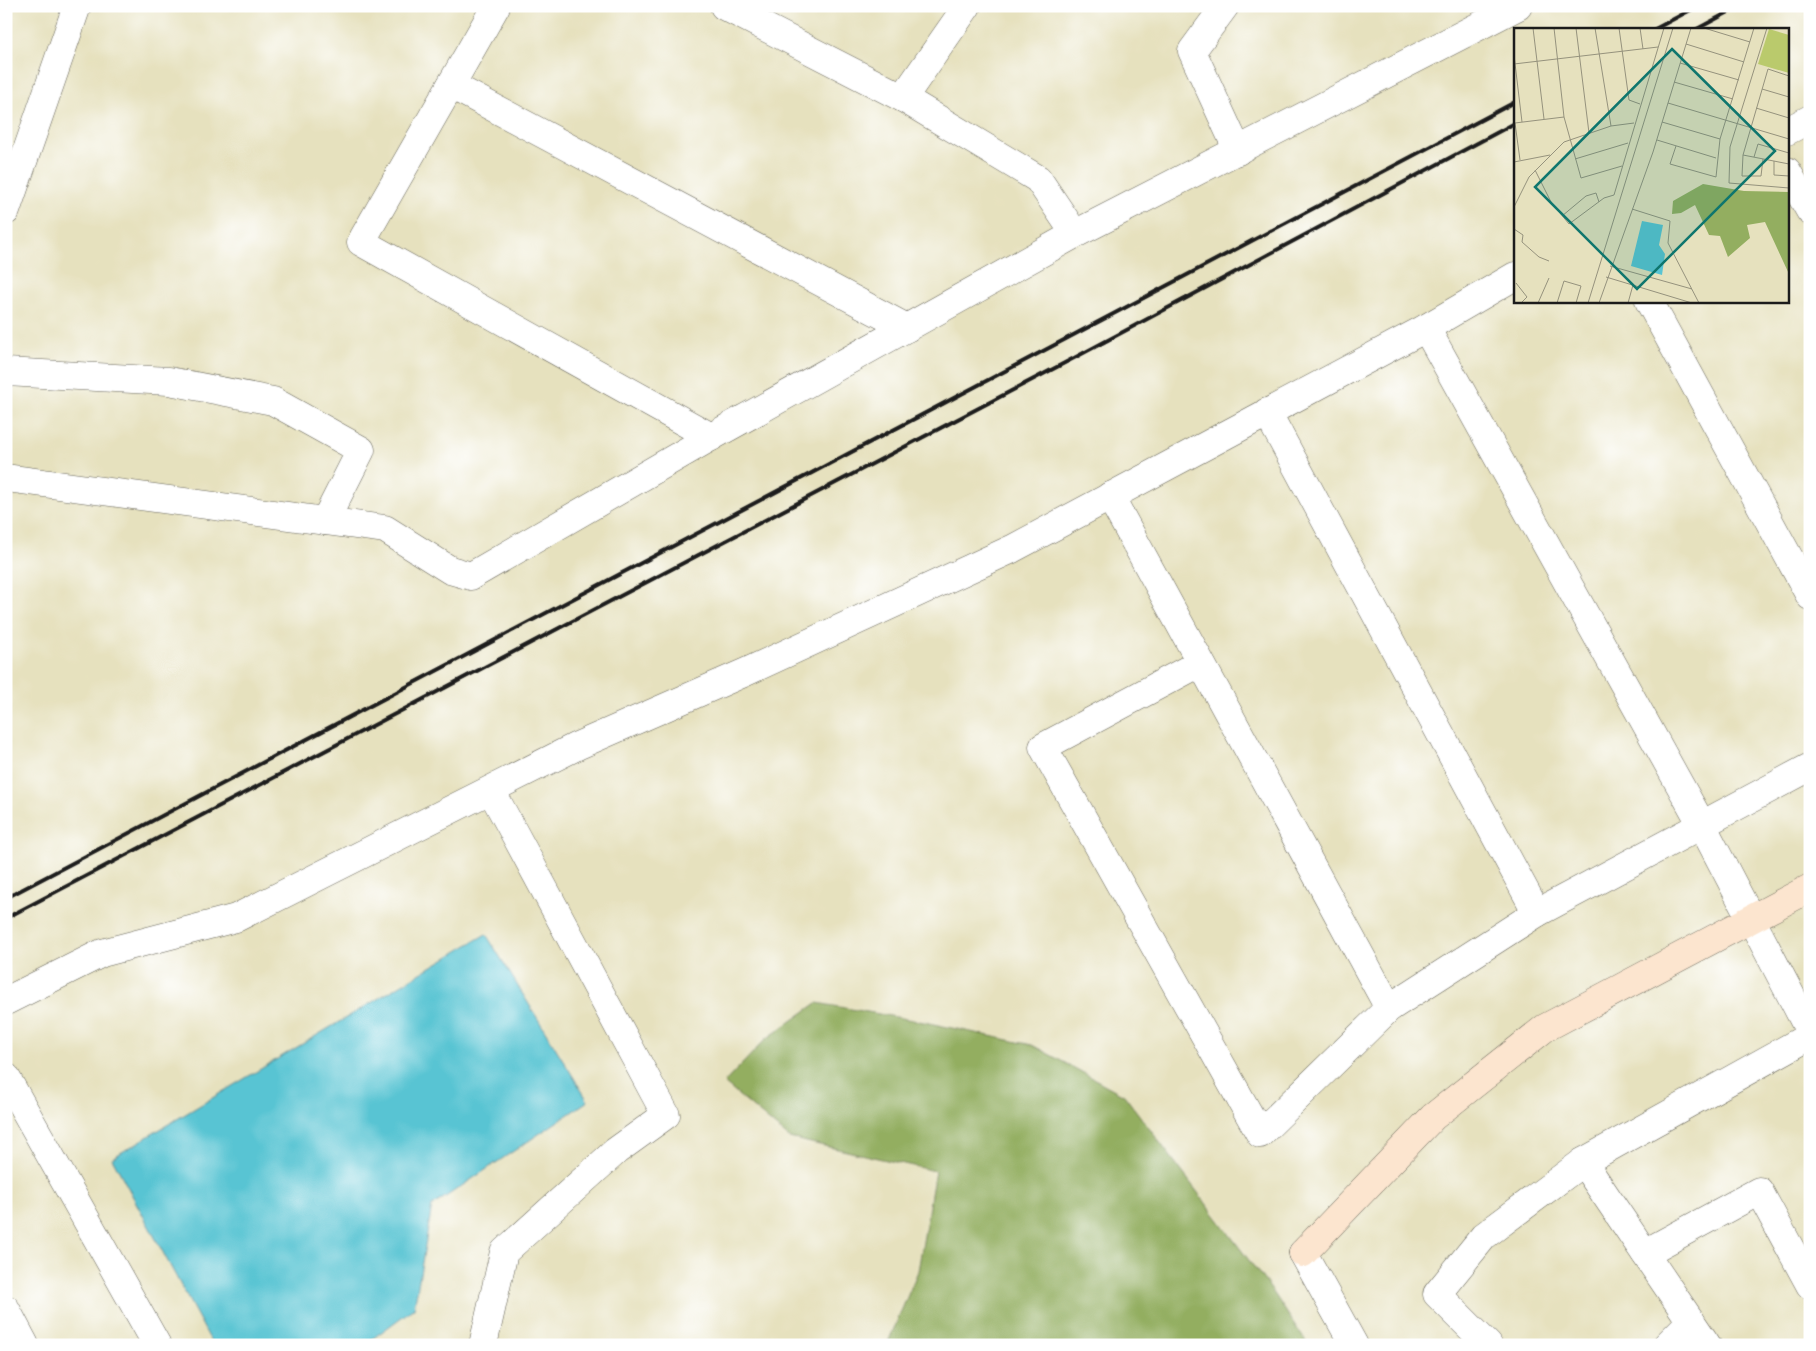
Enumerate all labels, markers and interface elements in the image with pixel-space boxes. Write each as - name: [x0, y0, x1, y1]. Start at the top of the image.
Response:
- inset map: [1514, 28, 1788, 302]

